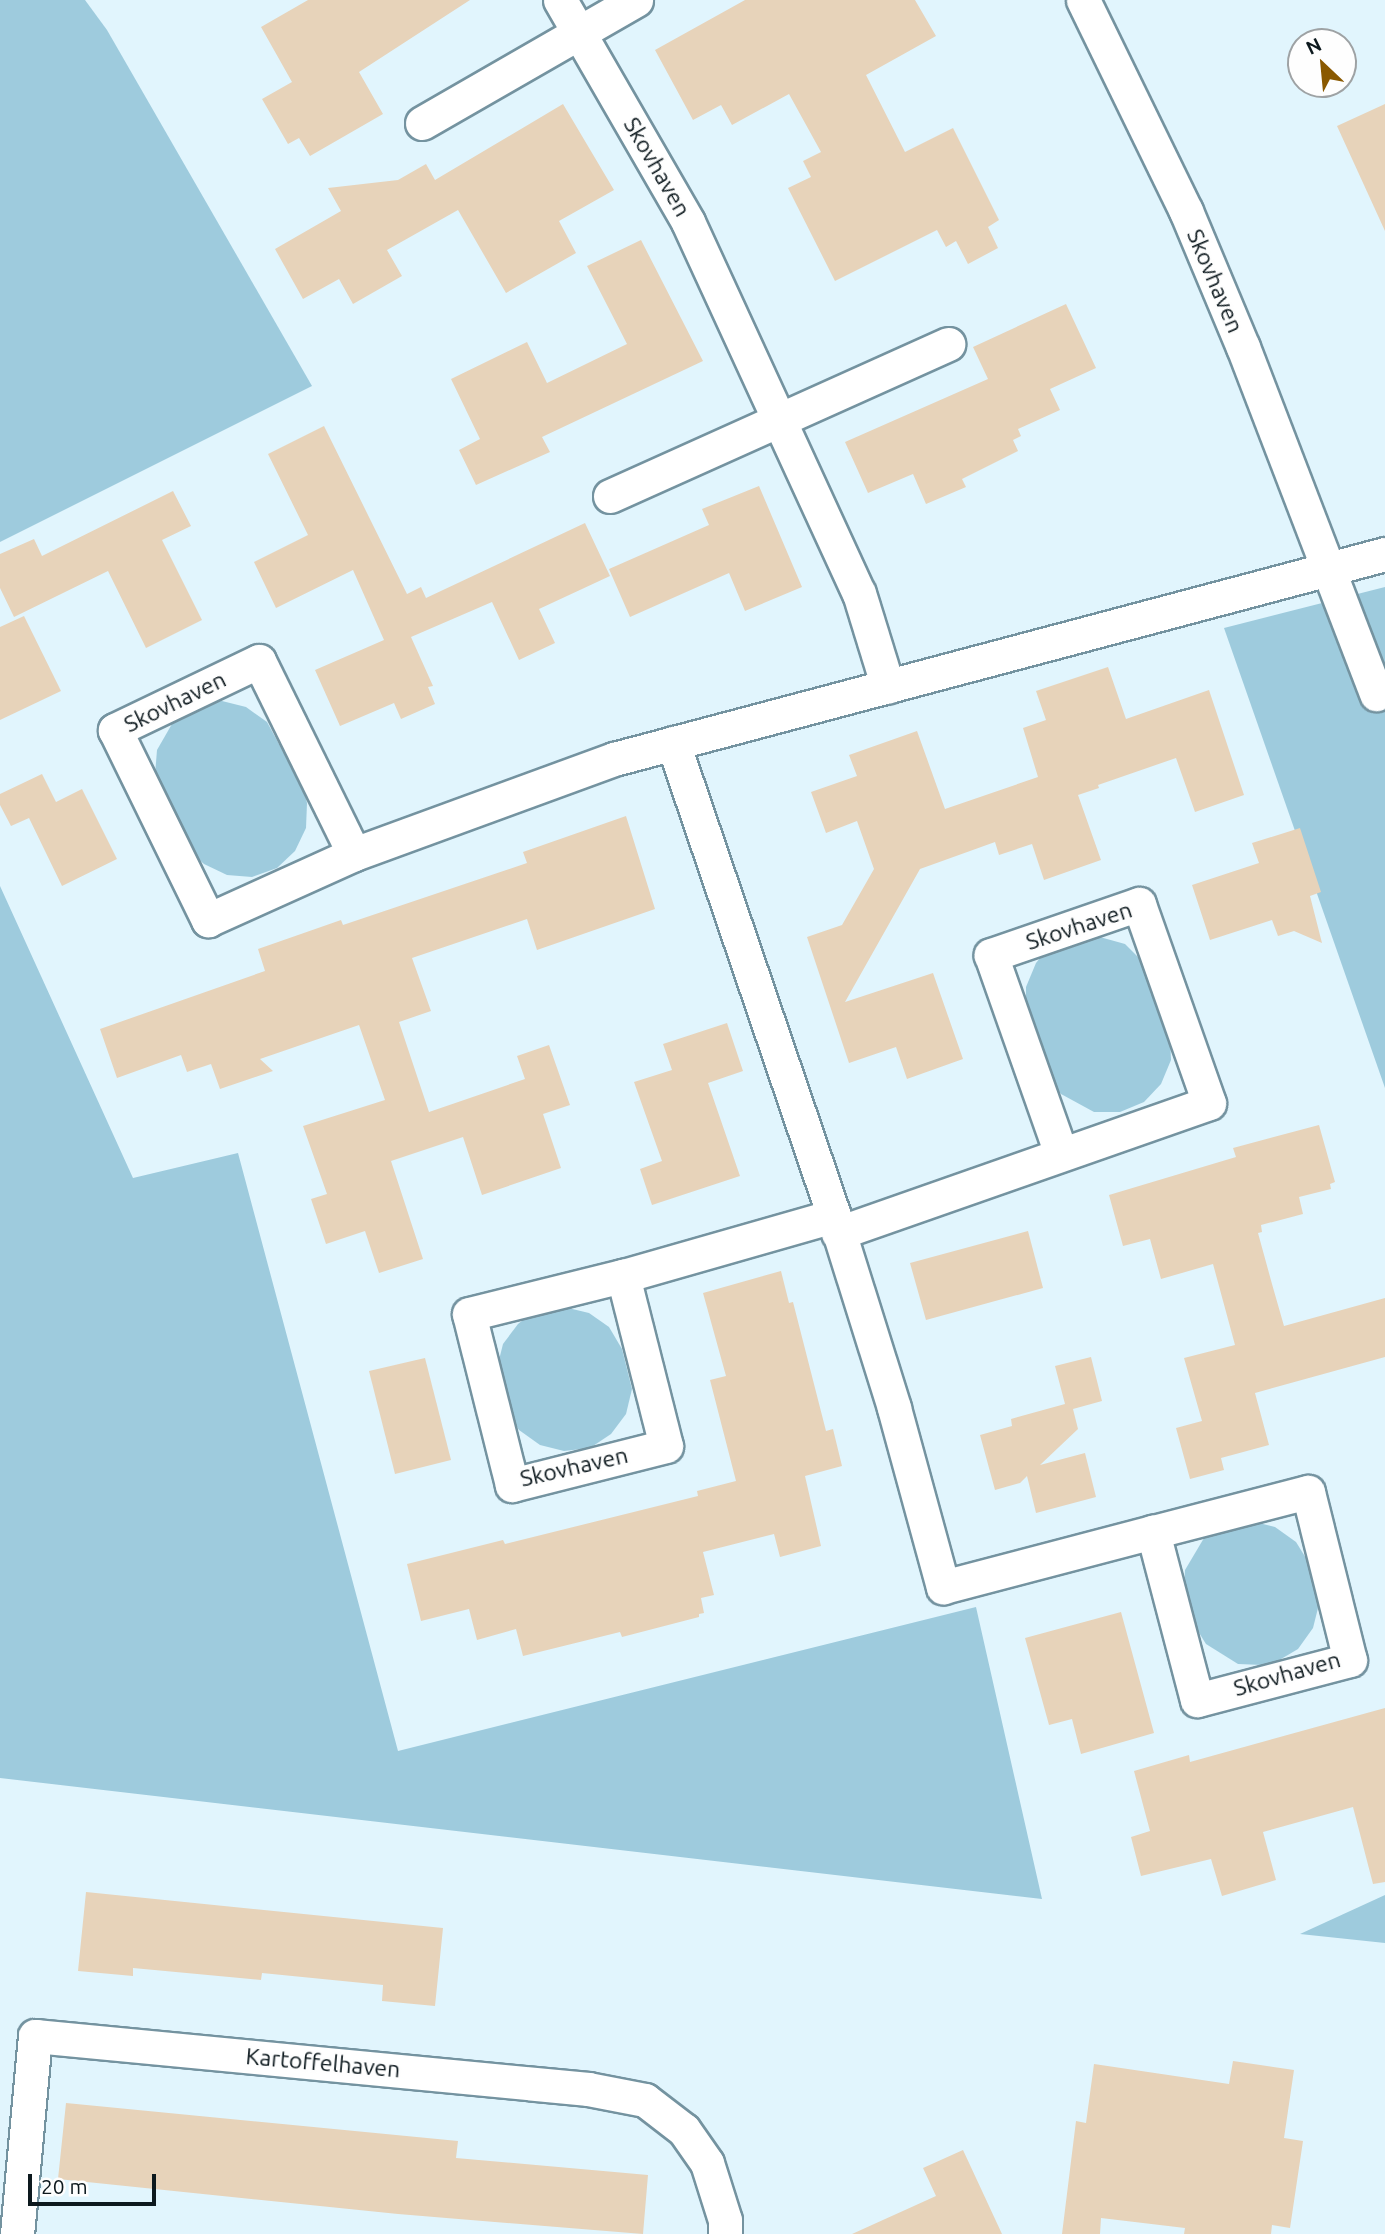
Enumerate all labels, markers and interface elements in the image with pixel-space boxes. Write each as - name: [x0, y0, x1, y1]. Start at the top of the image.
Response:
- north arrow: [1287, 28, 1357, 98]
- text: N: [1302, 33, 1325, 59]
- street label: Skovhaven: [618, 113, 696, 221]
- street label: Skovhaven: [1181, 225, 1249, 337]
- street label: Skovhaven: [120, 666, 230, 738]
- street label: Skovhaven: [1023, 896, 1135, 956]
- street label: Skovhaven: [517, 1441, 631, 1493]
- street label: Skovhaven: [1230, 1646, 1344, 1702]
- street label: Kartoffelhaven: [245, 2042, 401, 2084]
- scale bar: [32, 2160, 159, 2204]
- text: 20 m: [41, 2174, 88, 2198]

